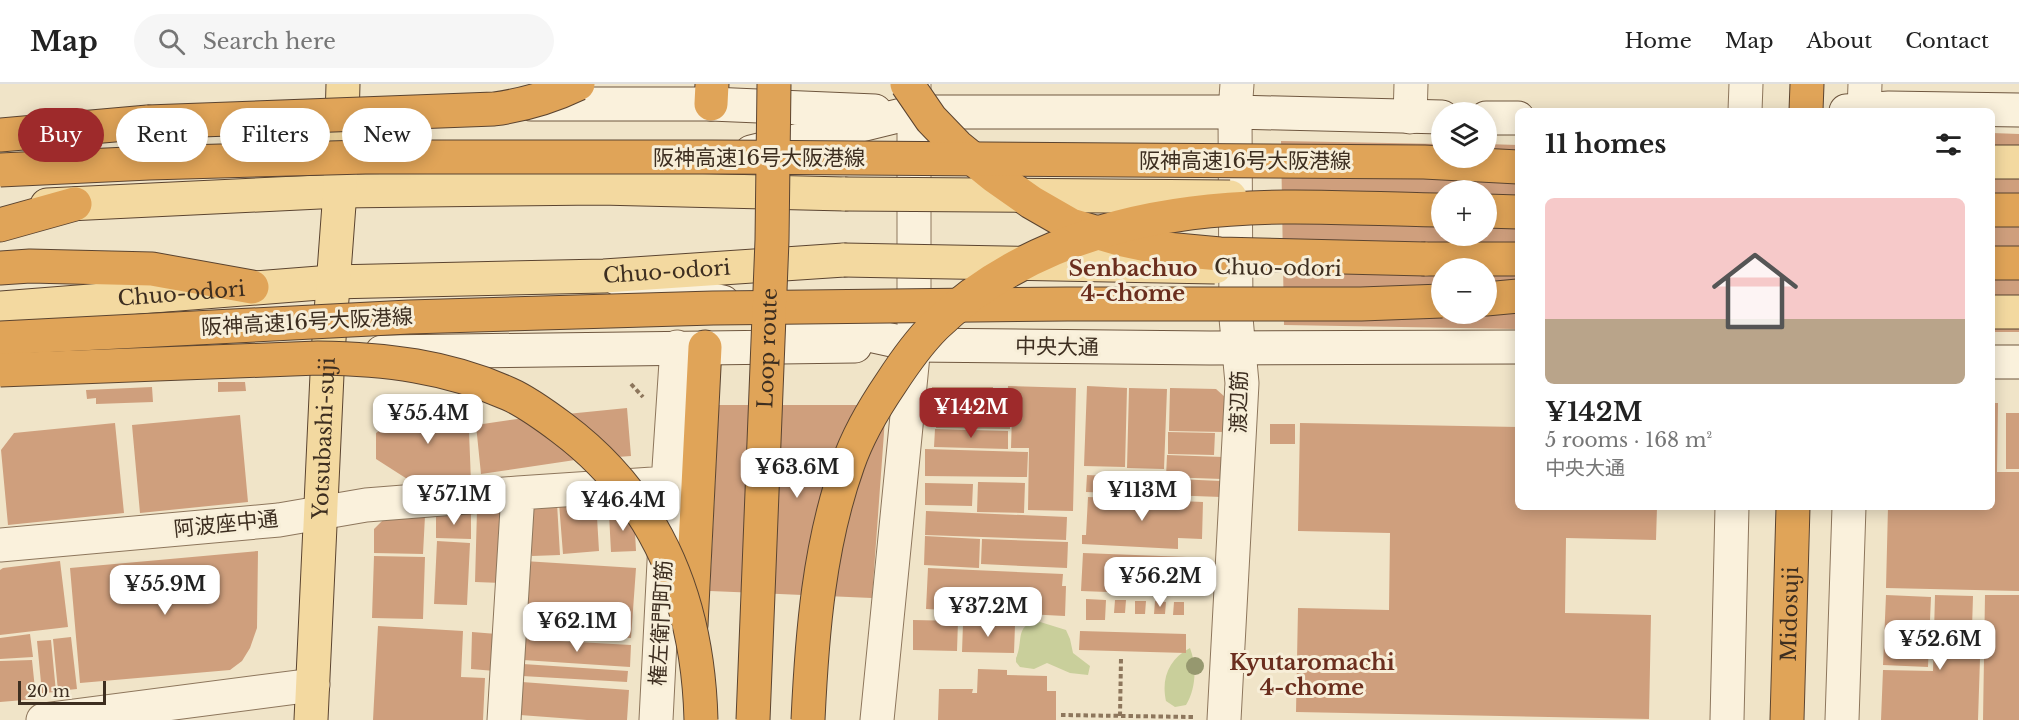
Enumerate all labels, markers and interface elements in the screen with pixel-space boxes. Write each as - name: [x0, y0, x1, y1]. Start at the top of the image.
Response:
- search box: [134, 14, 554, 68]
- text: Map: [30, 24, 98, 59]
- icon: search: [155, 25, 188, 58]
- text: Search here: [203, 28, 336, 55]
- text: Home: [1625, 28, 1692, 54]
- text: Map: [1725, 28, 1773, 54]
- text: About: [1806, 28, 1872, 54]
- text: Contact: [1905, 28, 1989, 54]
- map controls: [1431, 102, 1497, 324]
- button: layers: [1431, 102, 1497, 168]
- chip: Buy: [18, 108, 104, 162]
- chip: Rent: [116, 108, 208, 162]
- chip: Filters: [220, 108, 330, 162]
- chip: New: [342, 108, 432, 162]
- text: 11 homes: [1545, 128, 1666, 160]
- icon: filters: [1932, 128, 1965, 161]
- street label: 阪神高速16号大阪港線: [653, 145, 865, 171]
- street label: 阪神高速16号大阪港線: [1139, 148, 1351, 174]
- button: +: [1431, 180, 1497, 246]
- icon: home: [1701, 237, 1809, 345]
- street label: Chuo-odori: [1214, 254, 1342, 282]
- street label: Chuo-odori: [602, 255, 731, 289]
- district label: Senbachuo 4-chome: [1068, 255, 1198, 307]
- button: −: [1431, 258, 1497, 324]
- street label: Chuo-odori: [117, 276, 246, 312]
- street label: Loop route: [752, 287, 783, 409]
- street label: 阪神高速16号大阪港線: [201, 303, 413, 341]
- street label: 中央大通: [1015, 333, 1099, 361]
- street label: Yotsubashi-suji: [307, 357, 341, 521]
- street label: 渡辺筋: [1225, 370, 1253, 434]
- pin: ¥142M: [929, 388, 1013, 439]
- pin: ¥55.4M: [379, 394, 477, 445]
- text: ¥142M: [934, 395, 1008, 419]
- text: ¥142M: [1545, 396, 1642, 428]
- text: ¥55.4M: [387, 401, 469, 425]
- text: 5 rooms · 168 m²: [1545, 428, 1712, 452]
- pin: ¥63.6M: [748, 448, 846, 499]
- text: ¥63.6M: [755, 455, 839, 479]
- text: 中央大通: [1545, 456, 1625, 480]
- pin: ¥113M: [1100, 471, 1184, 522]
- pin: ¥57.1M: [405, 475, 503, 526]
- text: ¥113M: [1107, 478, 1177, 502]
- pin: ¥46.4M: [574, 481, 672, 532]
- text: ¥57.1M: [417, 482, 491, 506]
- text: ¥46.4M: [580, 488, 666, 512]
- street label: 阿波座中通: [172, 506, 280, 542]
- pin: ¥56.2M: [1111, 557, 1209, 608]
- street label: 権左衛門町筋: [645, 559, 677, 687]
- text: ¥56.2M: [1118, 564, 1202, 588]
- pin: ¥55.9M: [116, 565, 214, 616]
- street label: Midosuji: [1776, 566, 1804, 662]
- text: ¥55.9M: [124, 572, 206, 596]
- pin: ¥37.2M: [939, 587, 1037, 638]
- text: ¥37.2M: [948, 594, 1028, 618]
- pin: ¥62.1M: [528, 602, 626, 653]
- text: ¥62.1M: [537, 609, 617, 633]
- pin: ¥52.6M: [1891, 620, 1989, 671]
- text: ¥52.6M: [1898, 627, 1982, 651]
- district label: Kyutaromachi 4-chome: [1229, 649, 1395, 701]
- scale bar: [18, 678, 106, 706]
- text: 20 m: [27, 681, 70, 701]

